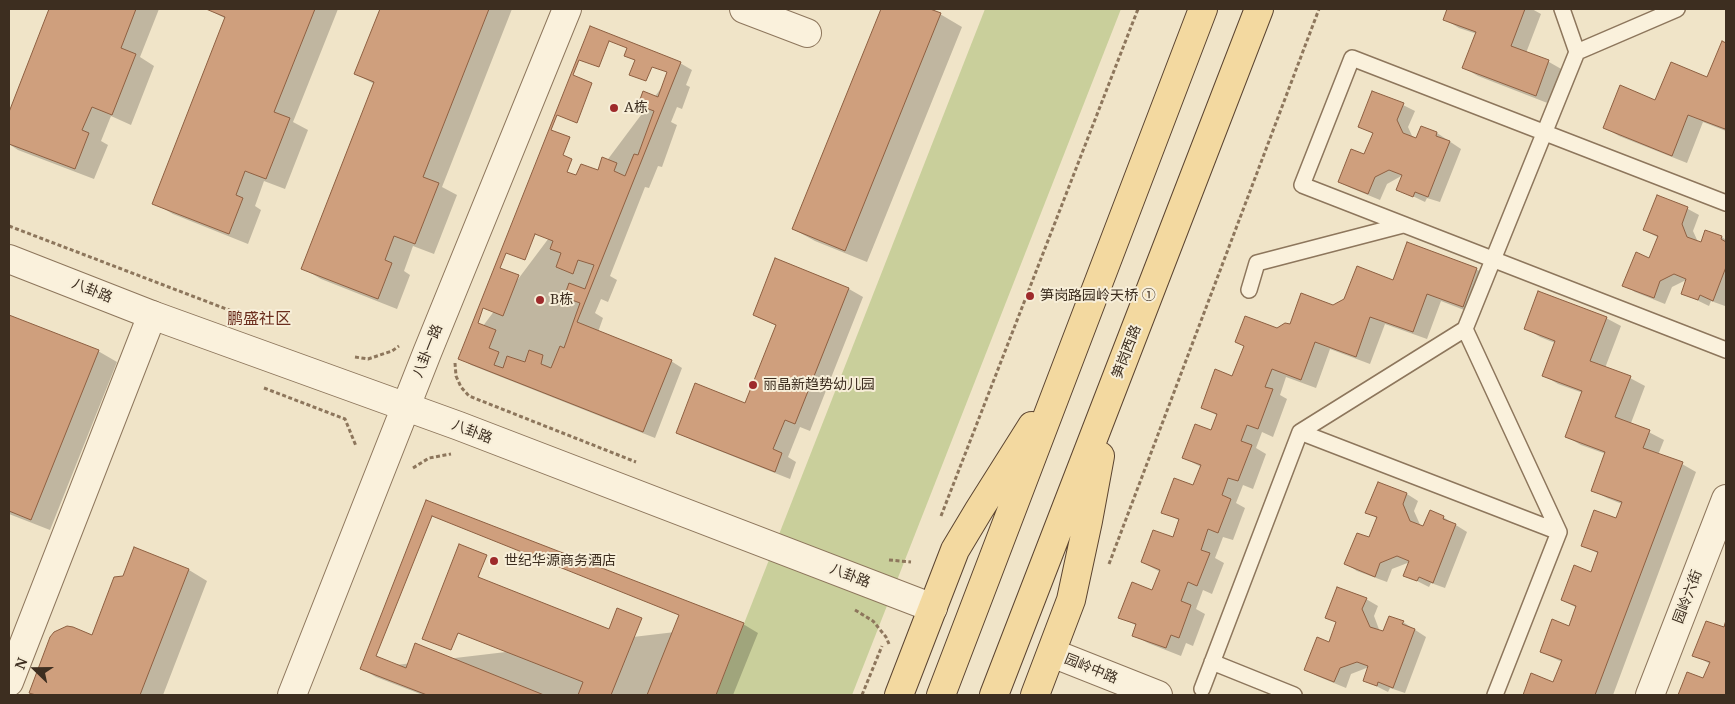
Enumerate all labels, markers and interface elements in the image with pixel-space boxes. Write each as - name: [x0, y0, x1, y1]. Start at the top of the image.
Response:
- place label: A栋: [624, 100, 648, 116]
- marker: A栋: [608, 102, 620, 114]
- street label: 八卦路: [69, 275, 115, 307]
- place label: 笋岗路园岭天桥 ①: [1040, 288, 1156, 304]
- marker: 笋岗路园岭天桥 ①: [1024, 290, 1036, 302]
- place label: B栋: [550, 292, 573, 308]
- marker: B栋: [534, 294, 546, 306]
- district label: 鹏盛社区: [227, 309, 291, 329]
- street label: 八卦一路: [410, 322, 446, 380]
- street label: 笋岗西路: [1109, 323, 1145, 381]
- place label: 丽晶新趋势幼儿园: [763, 377, 875, 393]
- marker: 丽晶新趋势幼儿园: [747, 379, 759, 391]
- street label: 八卦路: [449, 417, 495, 447]
- place label: 世纪华源商务酒店: [504, 553, 616, 569]
- marker: 世纪华源商务酒店: [488, 555, 500, 567]
- street label: 八卦路: [827, 561, 873, 591]
- street label: 园岭六街: [1670, 568, 1706, 626]
- north arrow: [10, 644, 60, 694]
- street label: 园岭中路: [1062, 651, 1120, 687]
- text: N: [10, 655, 32, 672]

